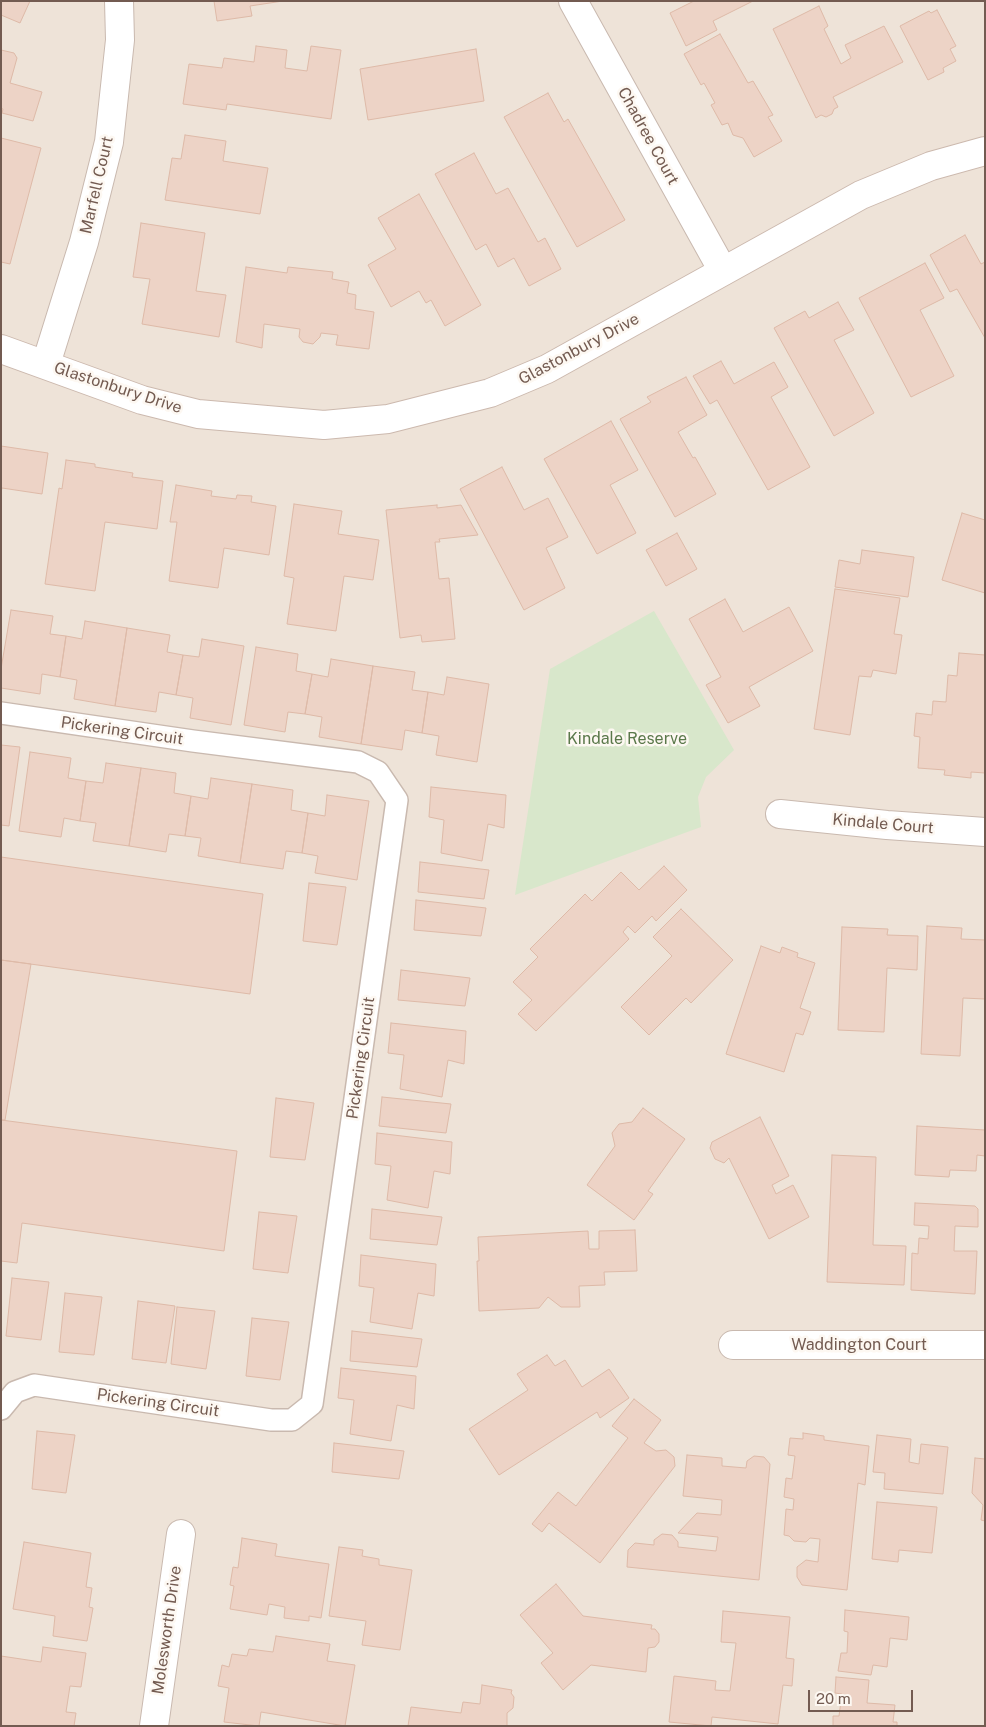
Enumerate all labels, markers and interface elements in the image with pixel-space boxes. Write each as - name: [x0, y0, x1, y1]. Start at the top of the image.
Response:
- street label: Chadree Court: [613, 84, 683, 188]
- street label: Marfell Court: [76, 134, 118, 236]
- street label: Glastonbury Drive: [516, 309, 642, 389]
- street label: Glastonbury Drive: [52, 358, 184, 418]
- street label: Pickering Circuit: [60, 713, 184, 749]
- park label: Kindale Reserve: [567, 729, 687, 749]
- street label: Kindale Court: [832, 810, 934, 838]
- street label: Pickering Circuit: [343, 996, 379, 1120]
- street label: Waddington Court: [791, 1335, 927, 1355]
- street label: Pickering Circuit: [96, 1385, 220, 1421]
- street label: Molesworth Drive: [148, 1564, 186, 1696]
- scale bar: [811, 1680, 916, 1712]
- text: 20 m: [816, 1690, 851, 1707]

